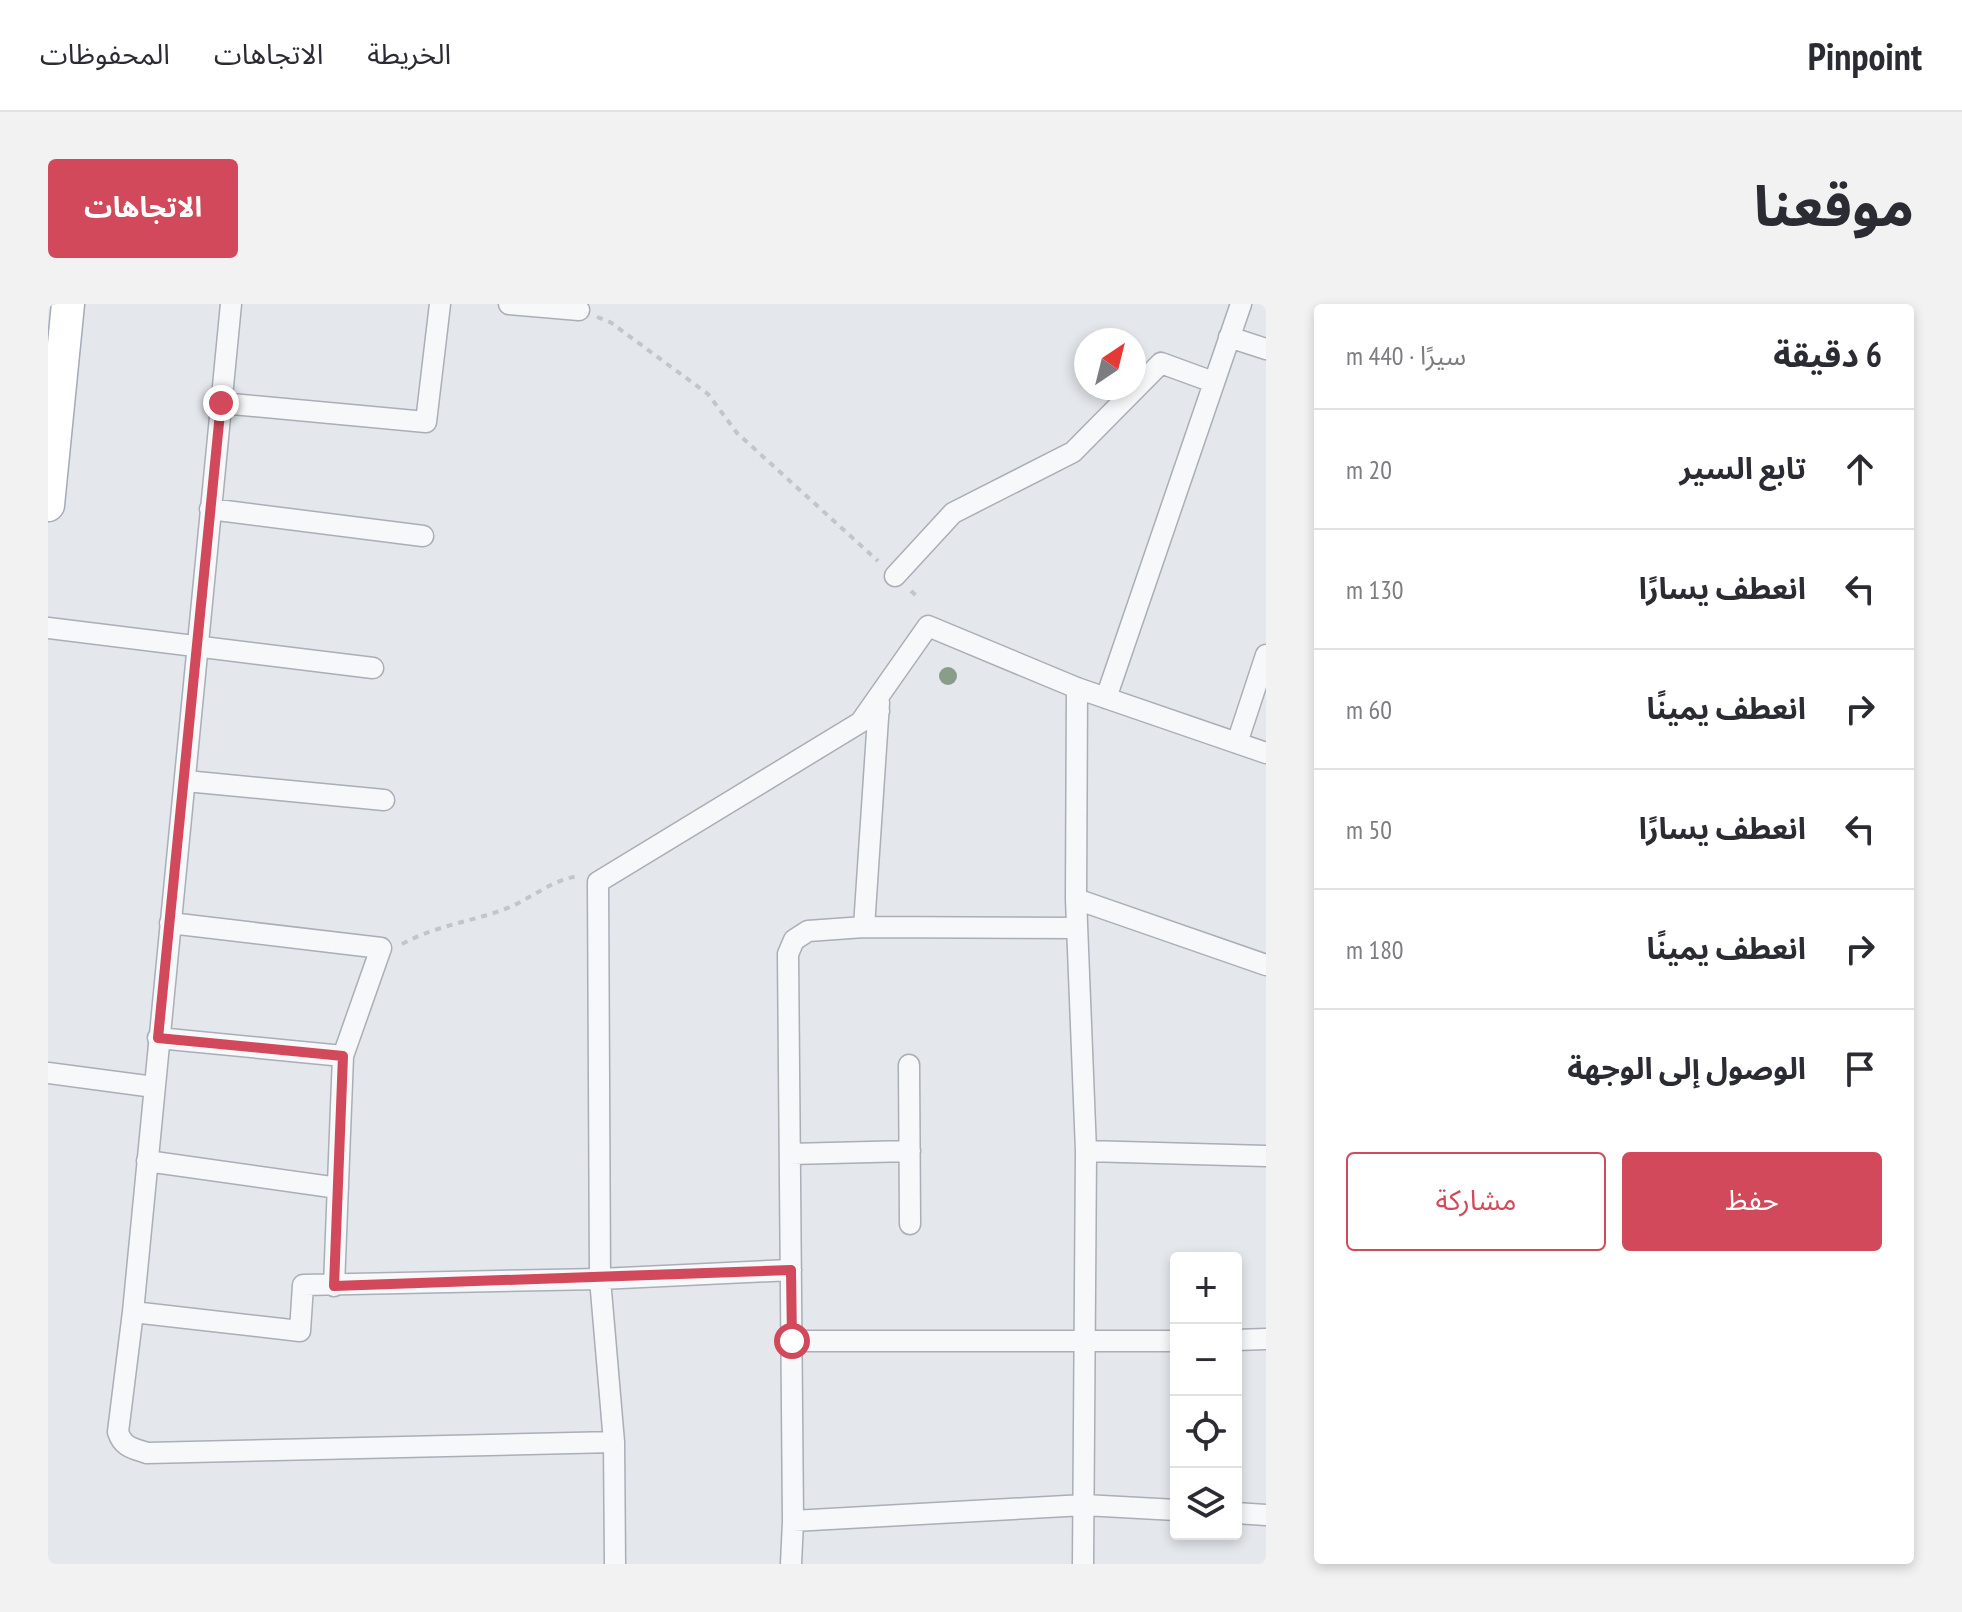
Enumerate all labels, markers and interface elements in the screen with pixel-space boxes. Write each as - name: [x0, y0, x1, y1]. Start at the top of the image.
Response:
- text: Pinpoint: [1808, 31, 1922, 80]
- text: المحفوظات: [40, 35, 170, 72]
- text: الاتجاهات: [214, 35, 323, 72]
- text: الخريطة: [367, 35, 451, 72]
- button: الاتجاهات: [48, 159, 238, 258]
- text: موقعنا: [1754, 169, 1914, 241]
- north arrow: [1074, 328, 1146, 400]
- text: 6 دقيقة: [1773, 332, 1882, 376]
- text: سيرًا · 440 m: [1346, 339, 1466, 372]
- route end: [203, 385, 239, 421]
- icon: ahead: [1838, 447, 1882, 491]
- text: تابع السير: [1679, 448, 1806, 487]
- text: 20 m: [1346, 453, 1392, 486]
- icon: left: [1838, 567, 1882, 611]
- text: انعطف يسارًا: [1639, 568, 1806, 607]
- text: 130 m: [1346, 573, 1404, 606]
- icon: right: [1838, 687, 1882, 731]
- text: انعطف يمينًا: [1646, 688, 1806, 727]
- text: 60 m: [1346, 693, 1392, 726]
- icon: left: [1838, 807, 1882, 851]
- text: انعطف يسارًا: [1639, 808, 1806, 847]
- text: 50 m: [1346, 813, 1392, 846]
- icon: right: [1838, 927, 1882, 971]
- text: انعطف يمينًا: [1646, 928, 1806, 967]
- text: 180 m: [1346, 933, 1404, 966]
- icon: arrive: [1838, 1047, 1882, 1091]
- text: الوصول إلى الوجهة: [1567, 1048, 1806, 1087]
- button: مشاركة: [1346, 1152, 1606, 1251]
- button: حفظ: [1622, 1152, 1882, 1251]
- map controls: [1170, 1252, 1242, 1540]
- button: +: [1170, 1252, 1242, 1324]
- route start: [774, 1323, 810, 1359]
- button: −: [1170, 1324, 1242, 1396]
- button: locate: [1170, 1396, 1242, 1468]
- button: layers: [1170, 1468, 1242, 1540]

